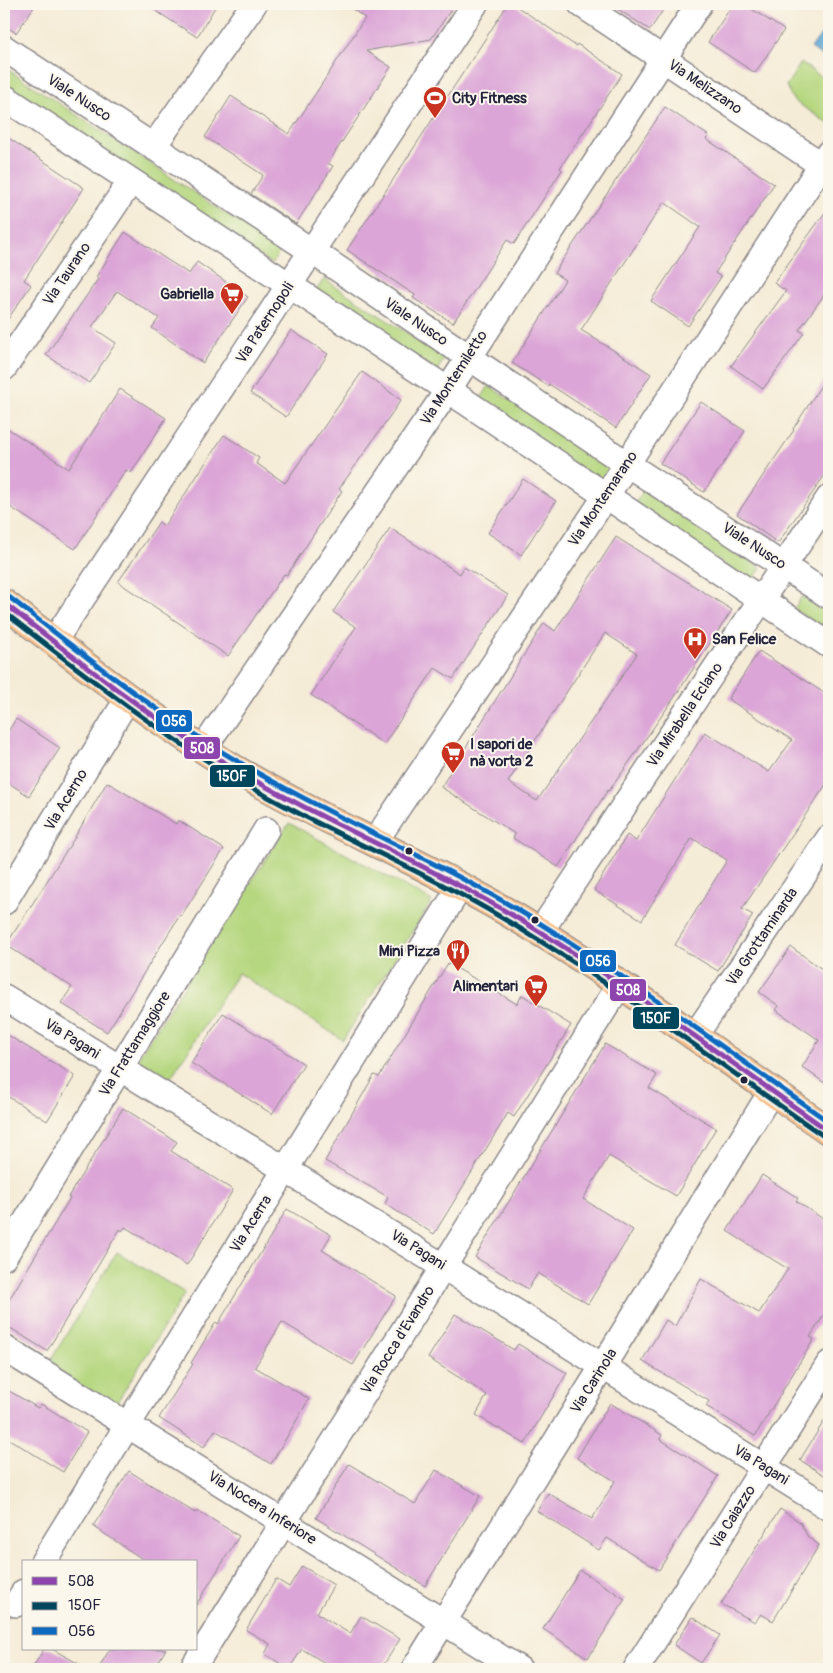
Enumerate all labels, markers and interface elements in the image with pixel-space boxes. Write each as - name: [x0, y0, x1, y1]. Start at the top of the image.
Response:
- street label: Via Melizzano: [664, 55, 746, 119]
- street label: Viale Nusco: [43, 70, 115, 126]
- sports icon: City Fitness: [422, 85, 448, 119]
- place label: City Fitness: [452, 89, 527, 108]
- street label: Via Taurano: [39, 239, 95, 309]
- street label: Via Paternopoli: [232, 278, 299, 367]
- supermarket icon: Gabriella: [219, 281, 245, 315]
- place label: Gabriella: [160, 285, 214, 304]
- street label: Viale Nusco: [380, 294, 452, 350]
- street label: Via Montemiletto: [416, 327, 492, 429]
- street label: Via Montemarano: [564, 448, 642, 550]
- street label: Viale Nusco: [718, 518, 790, 574]
- hospital icon: San Felice: [682, 626, 708, 660]
- place label: San Felice: [712, 630, 777, 649]
- street label: Via Mirabella Eclano: [643, 659, 727, 771]
- line badge: 056: [155, 709, 193, 733]
- text: 056: [161, 713, 187, 730]
- place label: I sapori de nà vorta 2: [470, 735, 533, 771]
- line badge: 508: [183, 736, 221, 760]
- text: 508: [190, 740, 214, 757]
- supermarket icon: I sapori de nà vorta 2: [440, 740, 466, 774]
- line badge: 150F: [209, 764, 256, 788]
- street label: Via Acerno: [40, 766, 92, 834]
- text: 150F: [216, 768, 248, 785]
- unlabelled marker: [404, 846, 414, 856]
- street label: Via Grottaminarda: [722, 884, 802, 990]
- unlabelled marker: [530, 915, 540, 925]
- restaurant icon: Mini Pizza: [445, 938, 471, 972]
- place label: Mini Pizza: [379, 942, 440, 961]
- line badge: 056: [579, 949, 617, 973]
- text: 056: [585, 953, 611, 970]
- supermarket icon: Alimentari: [523, 973, 549, 1007]
- place label: Alimentari: [453, 977, 518, 996]
- line badge: 508: [609, 978, 647, 1002]
- text: 508: [616, 982, 640, 999]
- street label: Via Frattamaggiore: [95, 987, 175, 1100]
- line badge: 150F: [632, 1006, 680, 1030]
- text: 150F: [640, 1010, 672, 1027]
- street label: Via Pagani: [41, 1015, 104, 1064]
- unlabelled marker: [739, 1075, 749, 1085]
- street label: Via Acerra: [226, 1192, 276, 1256]
- street label: Via Pagani: [387, 1226, 450, 1275]
- street label: Via Rocca d'Evandro: [357, 1282, 439, 1398]
- street label: Via Carinola: [566, 1345, 622, 1417]
- street label: Via Pagani: [730, 1441, 793, 1490]
- street label: Via Nocera Inferiore: [204, 1467, 320, 1549]
- street label: Via Caiazzo: [706, 1482, 760, 1552]
- legend: [22, 1560, 198, 1650]
- text: 508: [68, 1572, 94, 1591]
- text: 150F: [68, 1596, 101, 1615]
- text: 056: [68, 1622, 95, 1641]

